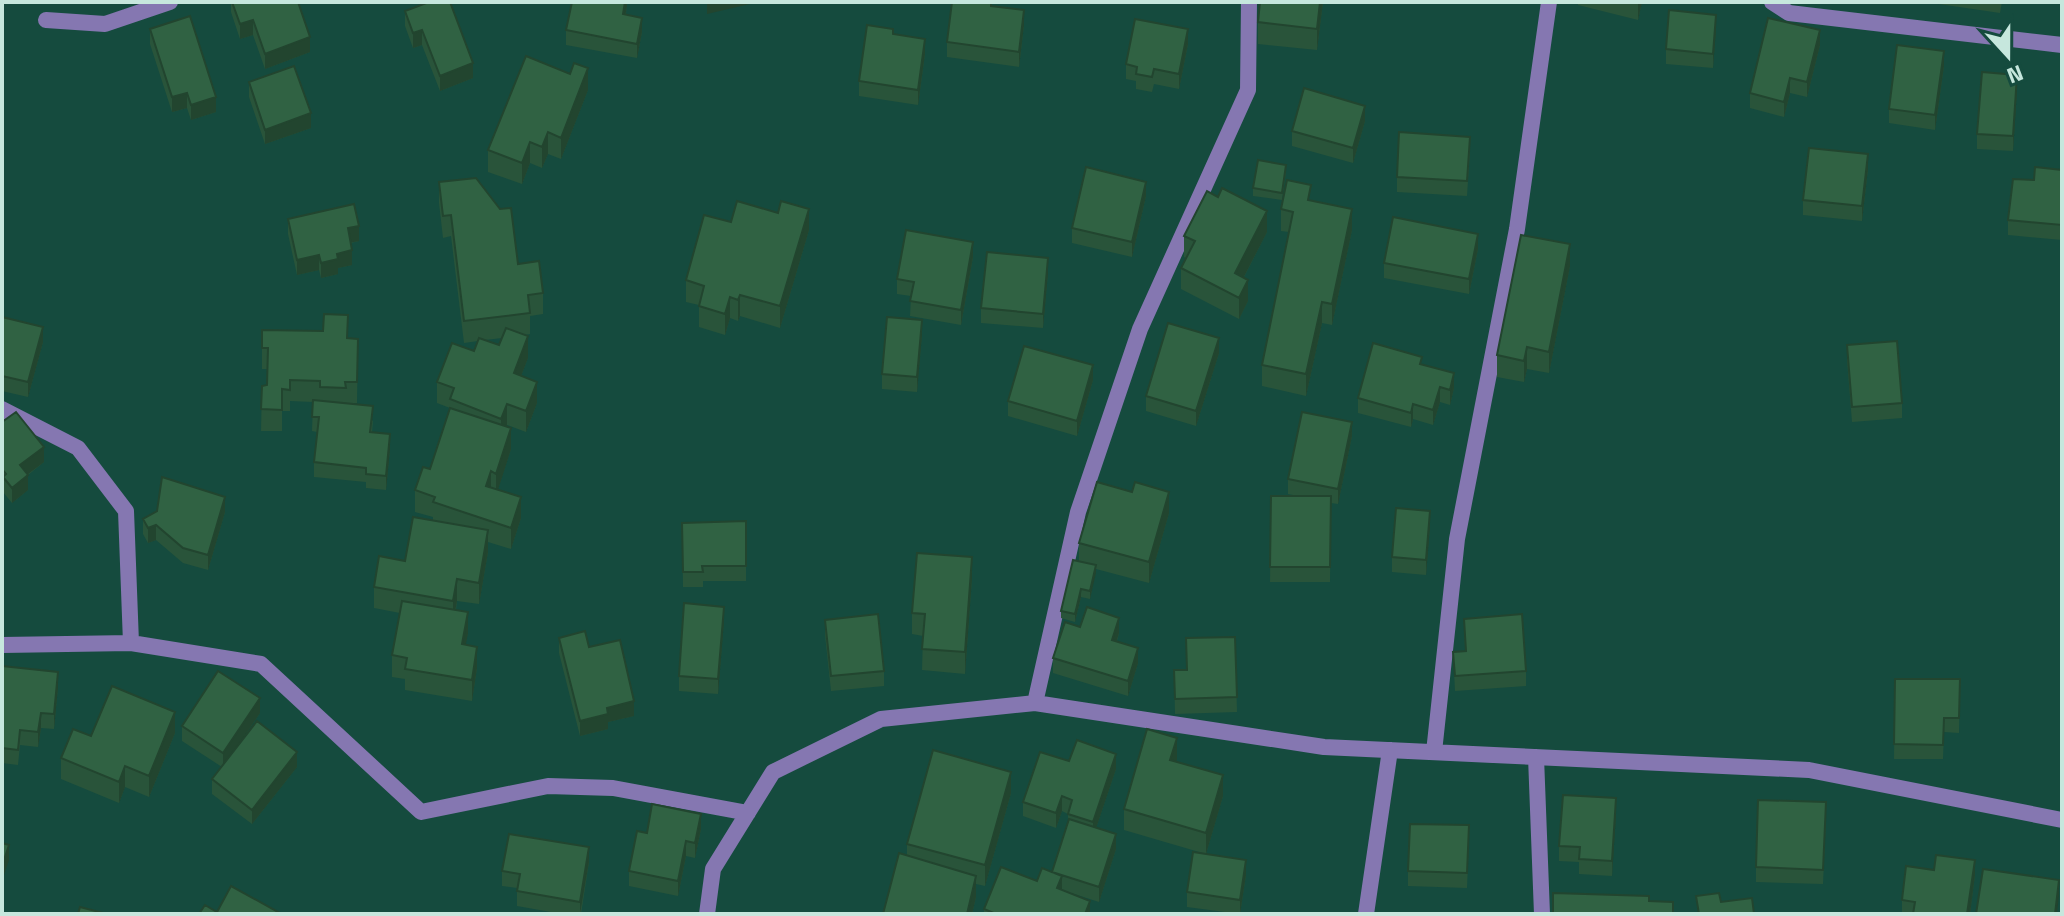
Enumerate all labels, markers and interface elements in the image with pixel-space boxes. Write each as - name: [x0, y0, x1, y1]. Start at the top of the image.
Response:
- north arrow: [1968, 16, 2048, 96]
- text: N: [2002, 56, 2028, 93]

